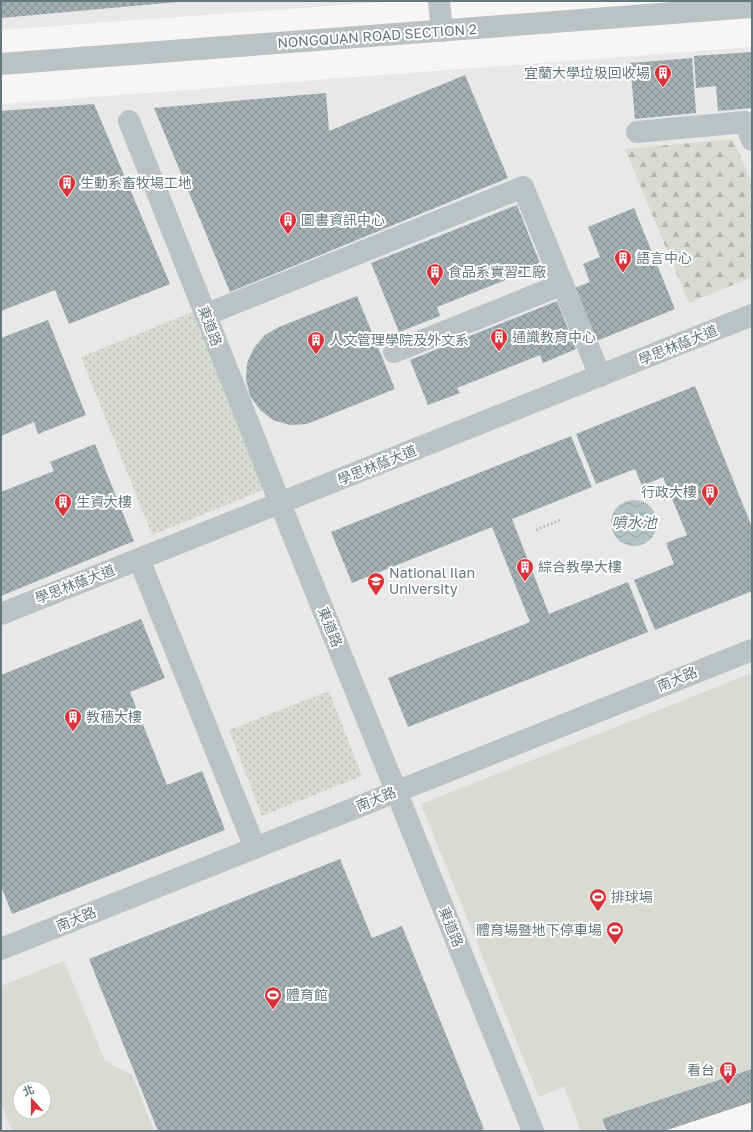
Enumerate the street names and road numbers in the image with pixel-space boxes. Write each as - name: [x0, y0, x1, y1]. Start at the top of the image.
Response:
- street label: NONGQUAN ROAD SECTION 2: [277, 20, 477, 51]
- street label: 東道路: [195, 303, 226, 348]
- street label: 學思林蔭大道: [636, 321, 720, 368]
- street label: 學思林蔭大道: [335, 441, 419, 488]
- street label: 學思林蔭大道: [33, 561, 117, 607]
- street label: 東道路: [315, 604, 346, 649]
- street label: 南大路: [654, 663, 699, 694]
- street label: 南大路: [353, 783, 398, 814]
- street label: 南大路: [53, 903, 98, 934]
- street label: 東道路: [436, 904, 467, 949]

